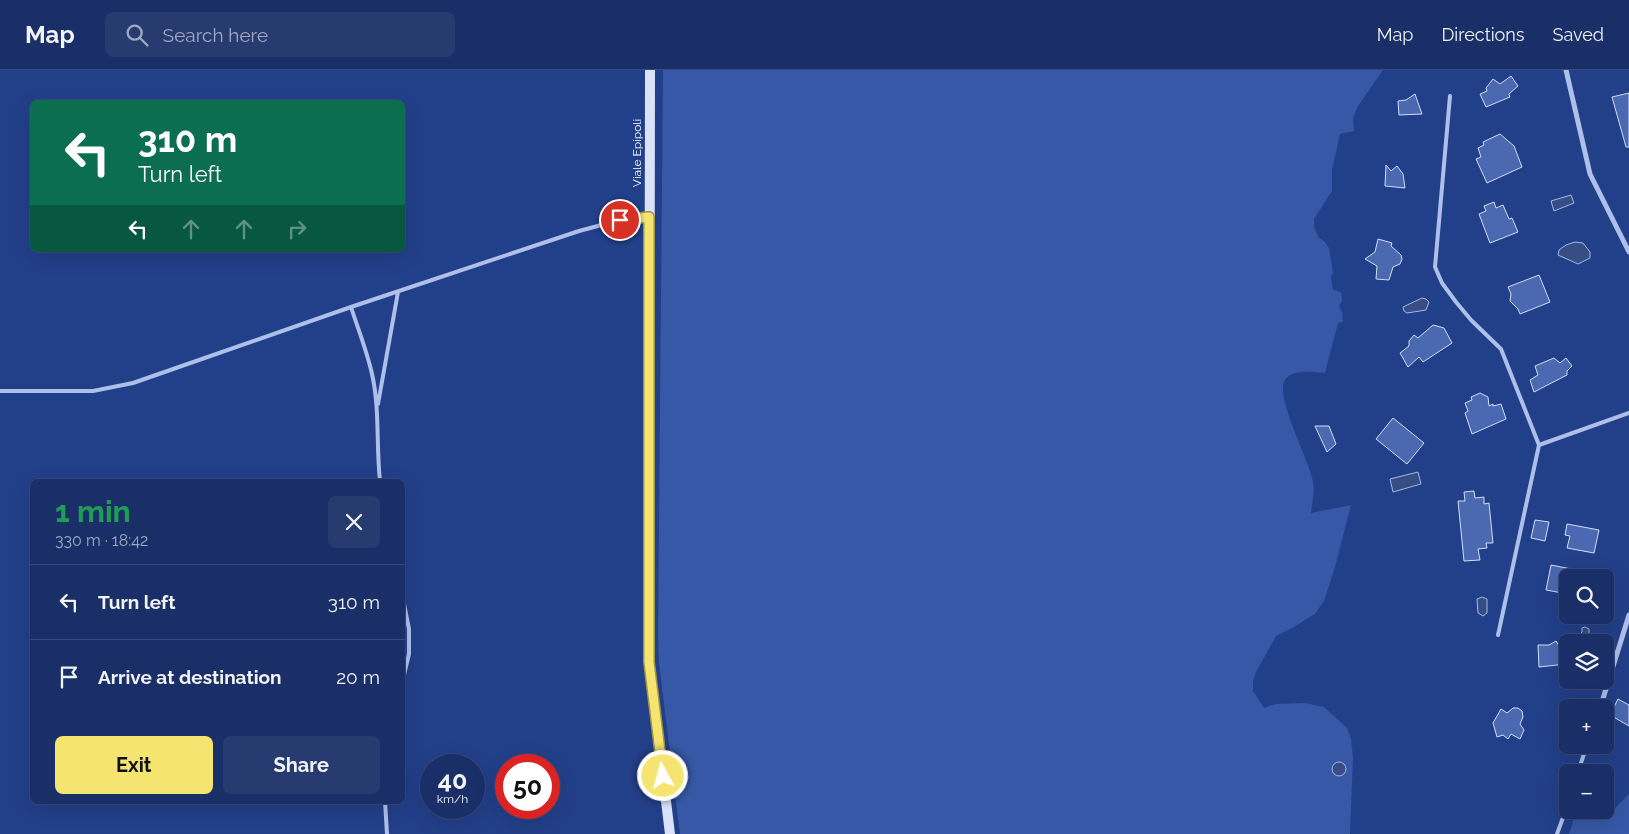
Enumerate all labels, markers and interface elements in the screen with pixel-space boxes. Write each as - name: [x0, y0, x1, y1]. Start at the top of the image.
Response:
- search box: [105, 12, 455, 57]
- text: Map: [25, 20, 75, 49]
- icon: search: [123, 21, 151, 49]
- text: Search here: [163, 24, 268, 46]
- text: Map: [1377, 24, 1413, 45]
- text: Directions: [1441, 24, 1525, 45]
- text: Saved: [1553, 24, 1604, 45]
- text: 310 m: [138, 119, 237, 160]
- street label: Viale Epipoli: [630, 119, 644, 187]
- icon: left: [55, 120, 120, 185]
- text: Turn left: [138, 161, 222, 187]
- pin: [599, 199, 641, 241]
- icon: arrive: [606, 206, 634, 234]
- icon: left: [124, 215, 152, 243]
- icon: ahead: [177, 215, 205, 243]
- icon: ahead: [230, 215, 258, 243]
- icon: right: [283, 215, 311, 243]
- text: 1 min: [55, 494, 131, 529]
- button: close: [328, 496, 380, 548]
- text: 330 m · 18:42: [55, 531, 148, 550]
- map controls: [1559, 569, 1614, 819]
- button: search: [1559, 569, 1614, 624]
- icon: left: [55, 588, 83, 616]
- text: Turn left: [98, 591, 175, 613]
- text: 310 m: [328, 591, 380, 613]
- button: layers: [1559, 634, 1614, 689]
- icon: arrive: [55, 663, 83, 691]
- text: Arrive at destination: [98, 666, 282, 688]
- text: 20 m: [336, 666, 380, 688]
- button: +: [1559, 699, 1614, 754]
- button: Exit: [55, 736, 213, 794]
- button: Share: [223, 736, 380, 794]
- position arrow: [636, 749, 688, 801]
- speed limit sign: 50: [495, 754, 560, 819]
- button: −: [1559, 764, 1614, 819]
- text: 40: [438, 765, 467, 795]
- text: km/h: [437, 792, 468, 806]

